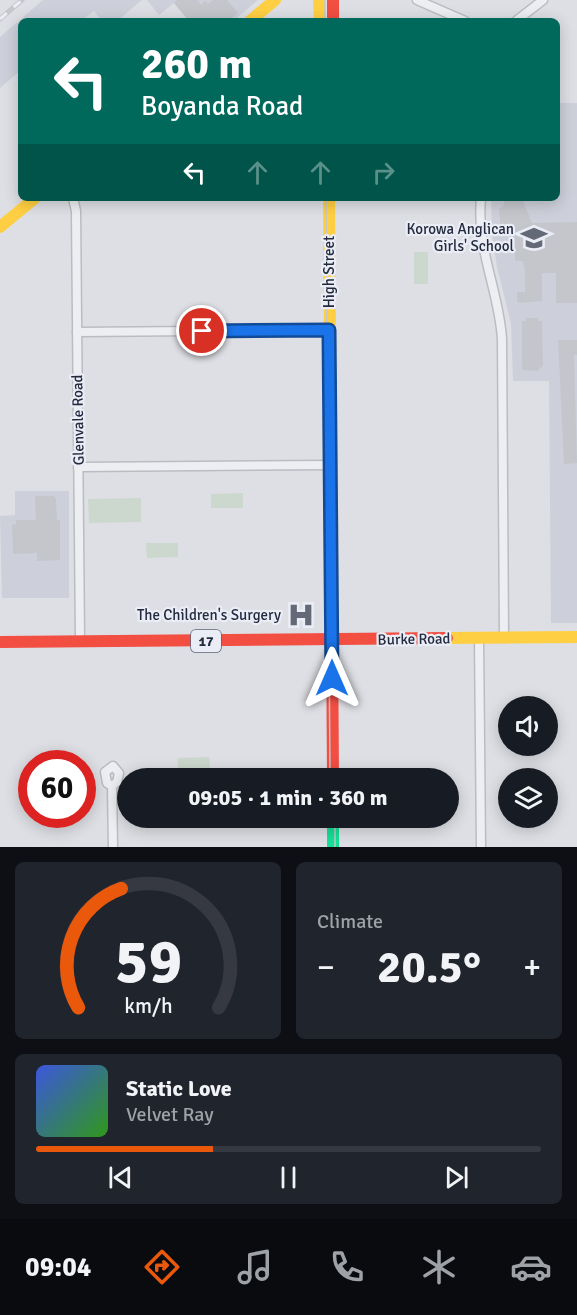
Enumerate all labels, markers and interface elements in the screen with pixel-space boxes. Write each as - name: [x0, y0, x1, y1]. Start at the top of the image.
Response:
- text: 260 m: [141, 39, 252, 90]
- icon: left: [42, 42, 120, 120]
- text: Boyanda Road: [141, 90, 303, 123]
- icon: left: [178, 156, 211, 189]
- icon: ahead: [241, 156, 274, 189]
- icon: ahead: [304, 156, 337, 189]
- icon: right: [367, 156, 400, 189]
- place label: Korowa Anglican Girls' School: [406, 220, 514, 255]
- school or university icon: Korowa Anglican Girls' School: [519, 223, 549, 253]
- street label: High Street: [320, 236, 338, 308]
- pin: [176, 305, 227, 356]
- icon: arrive: [185, 314, 218, 347]
- street label: Glenvale Road: [68, 374, 88, 466]
- hospital icon: The Children's Surgery: [286, 600, 316, 630]
- place label: The Children's Surgery: [137, 606, 281, 624]
- street label: Burke Road: [377, 629, 451, 649]
- road number: 17: [191, 630, 221, 652]
- position arrow: [300, 646, 364, 710]
- map controls: [498, 696, 558, 828]
- button: sound: [498, 696, 558, 756]
- speed limit sign: 60: [18, 750, 96, 828]
- button: layers: [498, 768, 558, 828]
- text: 09:05 · 1 min · 360 m: [188, 784, 388, 811]
- text: Climate: [317, 909, 383, 934]
- text: 59: [114, 923, 182, 1000]
- text: 20.5°: [377, 940, 481, 995]
- text: −: [317, 947, 335, 988]
- text: +: [523, 947, 541, 988]
- text: km/h: [124, 993, 172, 1019]
- text: Static Love: [126, 1075, 232, 1102]
- text: Velvet Ray: [126, 1102, 214, 1127]
- icon: previous: [104, 1161, 137, 1194]
- icon: pause: [272, 1161, 305, 1194]
- icon: next: [440, 1161, 473, 1194]
- icon: directions: [141, 1246, 183, 1288]
- icon: music: [234, 1246, 276, 1288]
- icon: phone: [326, 1246, 368, 1288]
- icon: climate: [418, 1246, 460, 1288]
- icon: car: [510, 1246, 552, 1288]
- text: 09:04: [25, 1251, 91, 1284]

